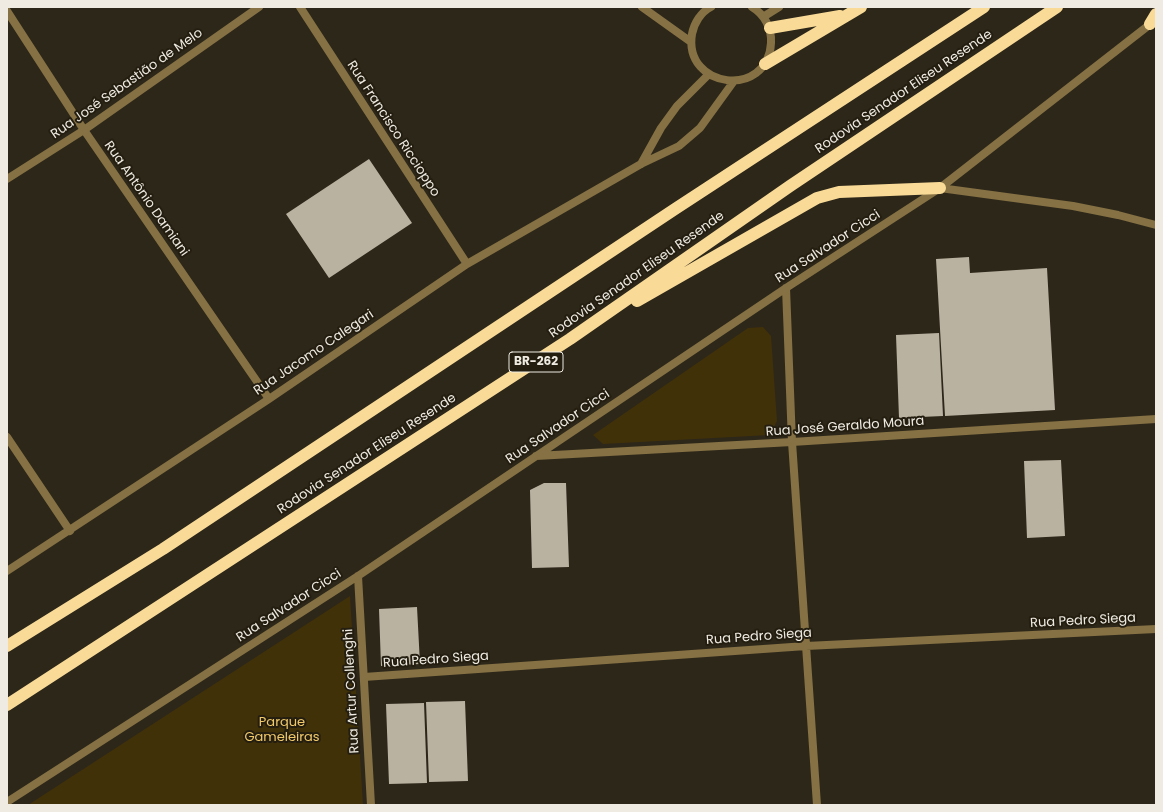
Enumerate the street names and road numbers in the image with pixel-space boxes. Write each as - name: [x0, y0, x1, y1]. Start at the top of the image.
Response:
- street label: Rua José Sebastião de Melo: [48, 26, 206, 142]
- street label: Rodovia Senador Eliseu Resende: [813, 27, 995, 157]
- street label: Rua Francisco Riccioppo: [343, 58, 443, 200]
- street label: Rua Antônio Damiani: [100, 138, 192, 260]
- street label: Rua Salvador Cicci: [773, 207, 883, 287]
- street label: Rodovia Senador Eliseu Resende: [547, 208, 727, 342]
- street label: Rua Jacomo Calegari: [251, 307, 377, 399]
- road number: BR-262: [509, 352, 563, 372]
- street label: Rua Salvador Cicci: [503, 386, 613, 468]
- street label: Rodovia Senador Eliseu Resende: [275, 390, 459, 518]
- street label: Rua José Geraldo Moura: [765, 414, 925, 440]
- street label: Rua Salvador Cicci: [234, 566, 344, 646]
- street label: Rua Pedro Siega: [1030, 610, 1136, 632]
- street label: Rua Pedro Siega: [706, 626, 812, 648]
- street label: Rua Artur Collenghi: [341, 628, 363, 754]
- street label: Rua Pedro Siega: [383, 649, 489, 671]

